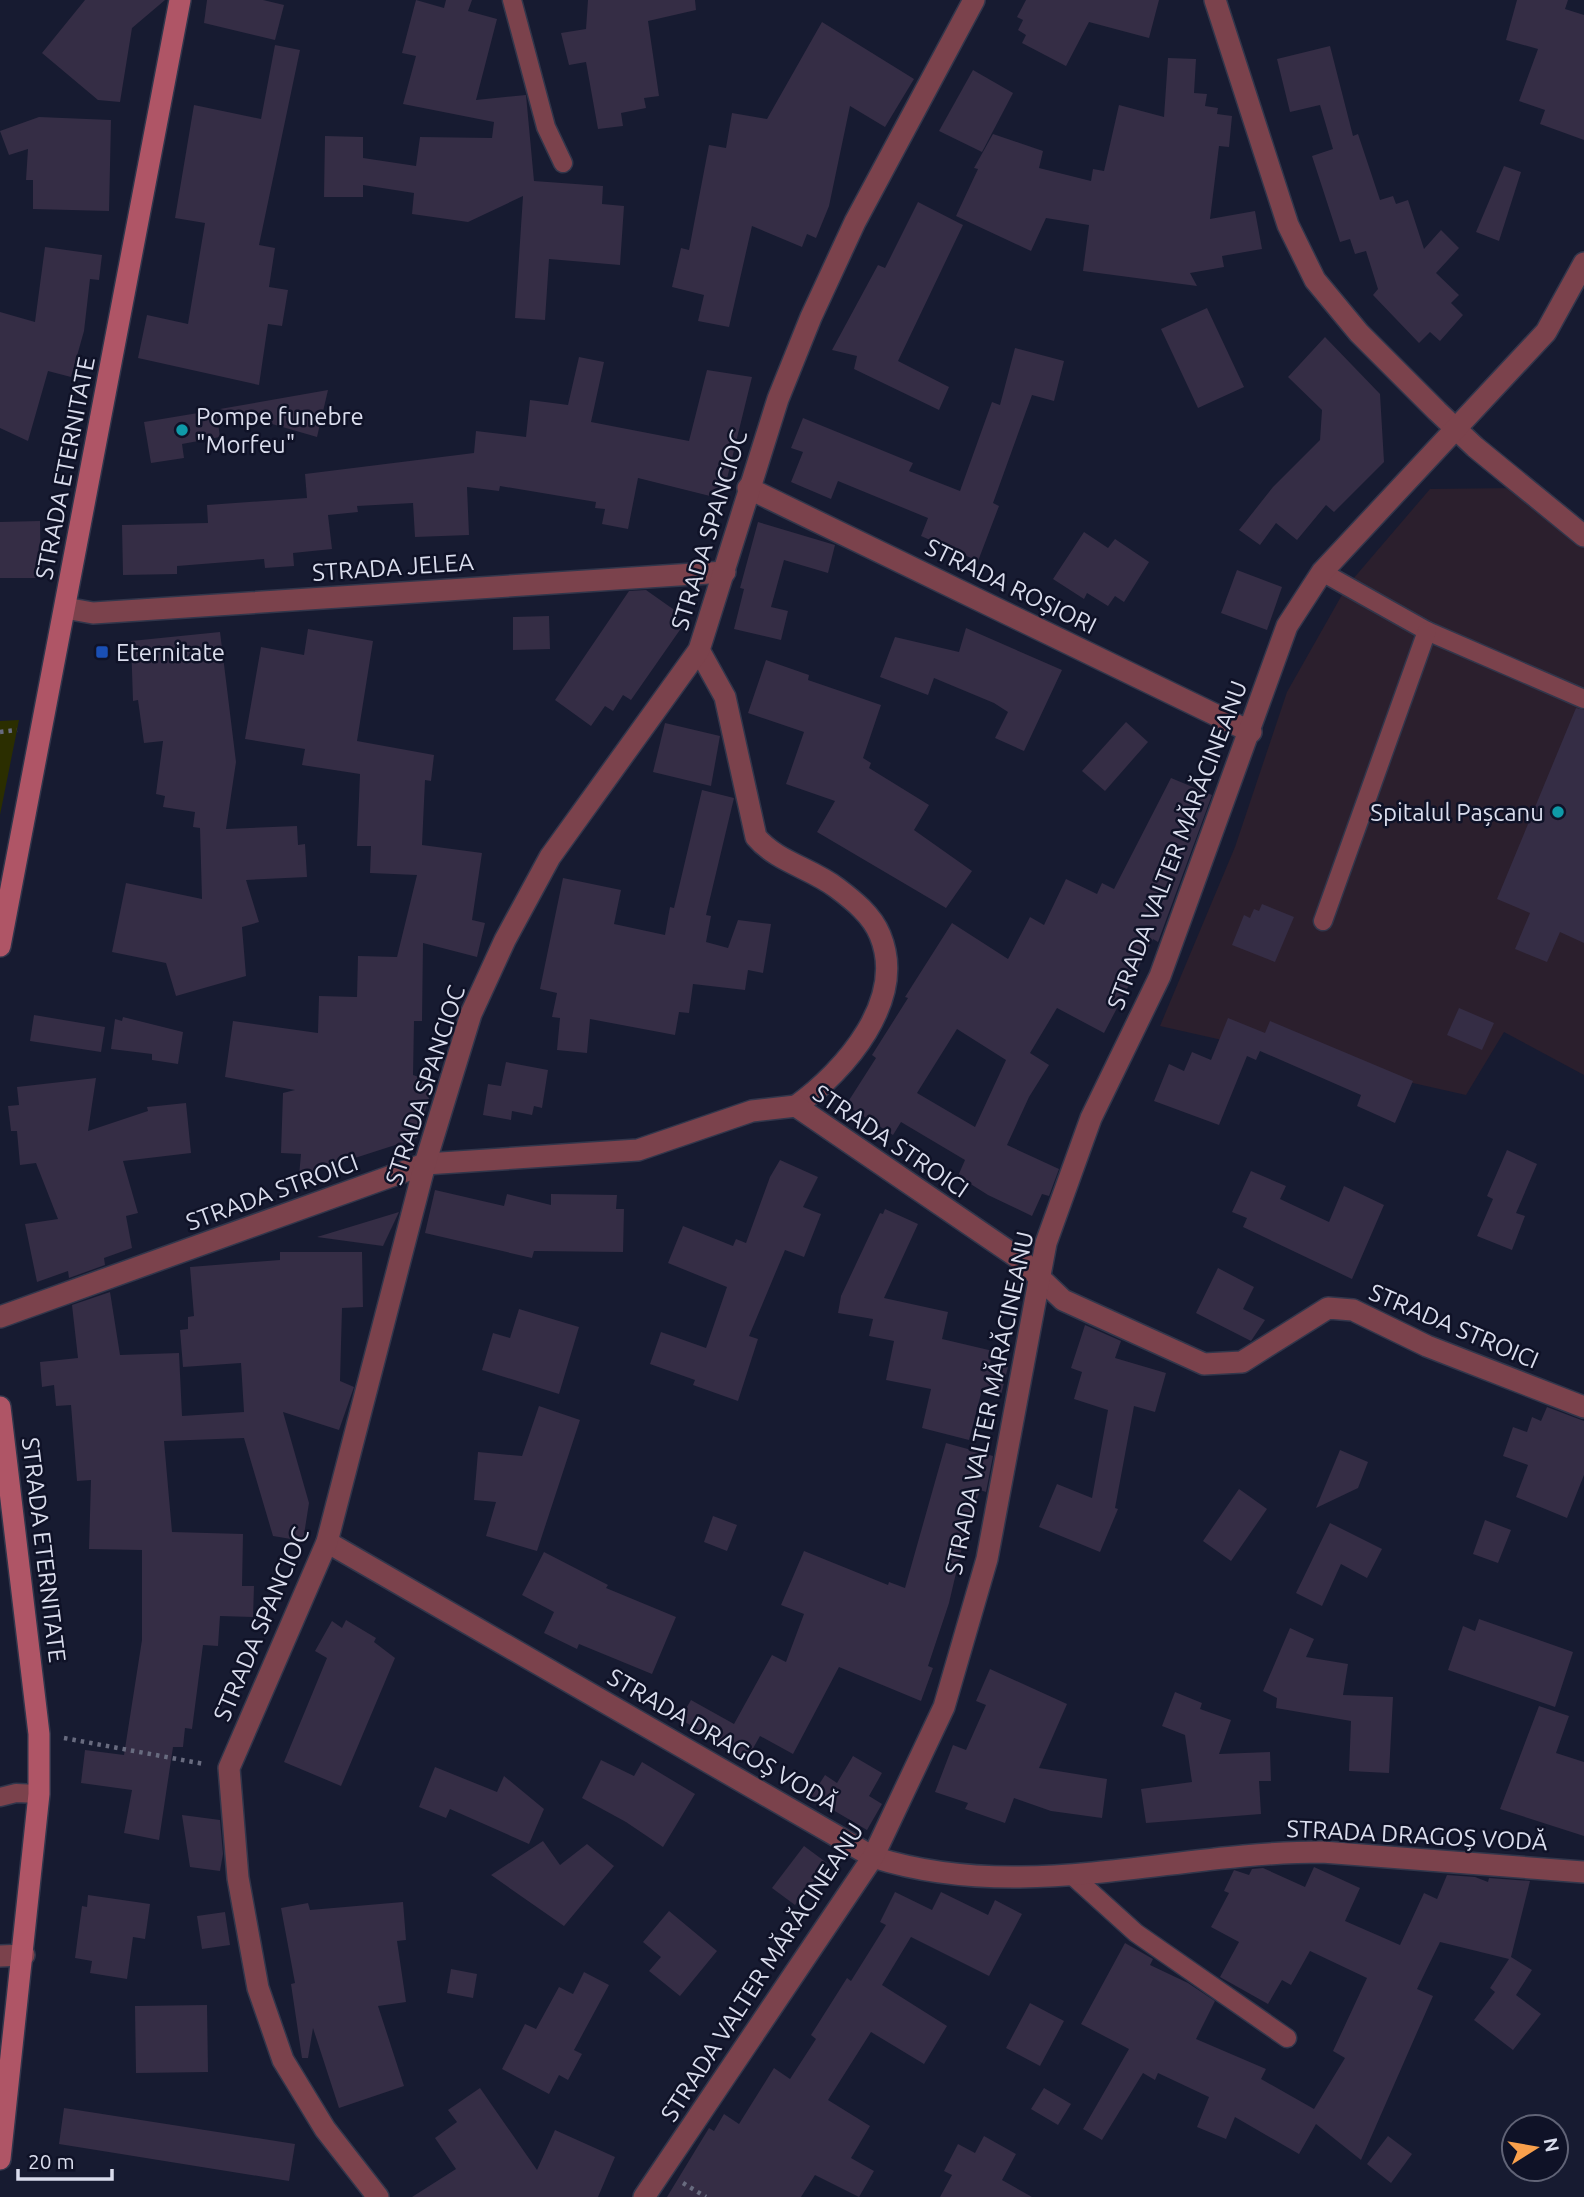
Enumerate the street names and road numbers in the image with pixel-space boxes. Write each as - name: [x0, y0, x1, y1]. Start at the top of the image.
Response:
- street label: STRADA ETERNITATE: [30, 354, 100, 582]
- street label: STRADA SPANCIOC: [666, 426, 752, 633]
- street label: STRADA ROȘIORI: [921, 533, 1101, 639]
- street label: STRADA JELEA: [311, 548, 475, 586]
- street label: STRADA VALTER MĂRĂCINEANU: [1102, 677, 1252, 1013]
- street label: STRADA SPANCIOC: [380, 982, 470, 1188]
- street label: STRADA STROICI: [808, 1079, 974, 1203]
- street label: STRADA STROICI: [182, 1148, 362, 1236]
- street label: STRADA VALTER MĂRĂCINEANU: [939, 1229, 1039, 1577]
- street label: STRADA STROICI: [1365, 1278, 1543, 1374]
- street label: STRADA ETERNITATE: [17, 1436, 71, 1664]
- street label: STRADA SPANCIOC: [208, 1523, 314, 1725]
- street label: STRADA DRAGOȘ VODĂ: [603, 1663, 843, 1817]
- street label: STRADA DRAGOȘ VODĂ: [1286, 1815, 1549, 1855]
- street label: STRADA VALTER MĂRĂCINEANU: [655, 1818, 869, 2126]

